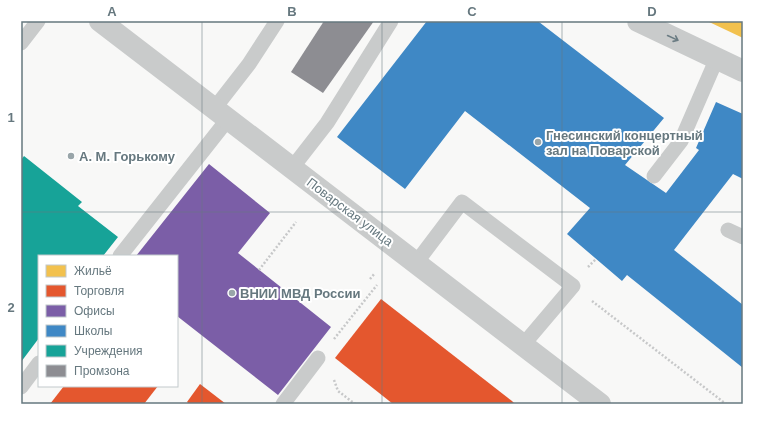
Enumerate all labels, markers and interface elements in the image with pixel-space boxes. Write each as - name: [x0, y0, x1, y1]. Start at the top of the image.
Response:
- text: A: [107, 4, 117, 19]
- text: B: [287, 4, 297, 19]
- text: C: [467, 4, 477, 19]
- text: D: [647, 4, 657, 19]
- one-way arrow: [667, 35, 679, 42]
- text: 1: [7, 110, 15, 125]
- place label: Гнесинский концертный зал на Поварской: [546, 128, 703, 158]
- marker: Гнесинский концертный зал на Поварской: [533, 137, 543, 147]
- place label: А. М. Горькому: [79, 149, 176, 164]
- marker: А. М. Горькому: [66, 151, 76, 161]
- street label: Поварская улица: [304, 175, 397, 250]
- legend: [38, 255, 178, 387]
- text: Жильё: [74, 264, 112, 278]
- text: Торговля: [74, 284, 124, 298]
- place label: ВНИИ МВД России: [240, 286, 361, 301]
- marker: ВНИИ МВД России: [227, 288, 237, 298]
- text: 2: [7, 300, 15, 315]
- text: Офисы: [74, 304, 115, 318]
- text: Школы: [74, 324, 112, 338]
- text: Учреждения: [74, 344, 143, 358]
- text: Промзона: [74, 364, 130, 378]

